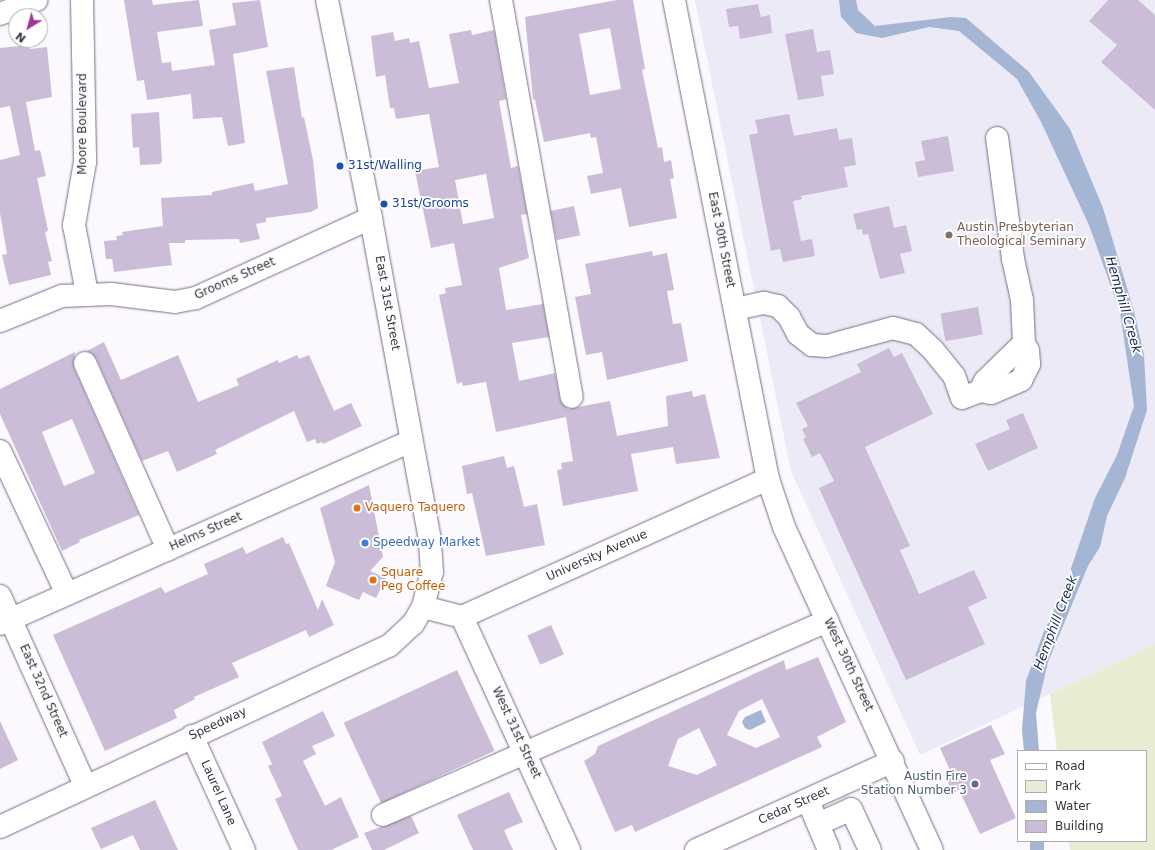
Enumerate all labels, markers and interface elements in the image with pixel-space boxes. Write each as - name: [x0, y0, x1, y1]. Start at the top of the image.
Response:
- north arrow: [8, 8, 48, 48]
- text: N: [13, 29, 29, 45]
- street label: Moore Boulevard: [76, 73, 90, 175]
- place label: 31st/Walling: [348, 159, 422, 173]
- marker: 31st/Walling: [335, 161, 345, 171]
- street label: East 30th Street: [705, 191, 737, 289]
- place label: 31st/Grooms: [392, 197, 469, 211]
- marker: 31st/Grooms: [379, 199, 389, 209]
- place label: Austin Presbyterian Theological Seminary: [957, 221, 1086, 249]
- marker: Austin Presbyterian Theological Seminary: [944, 230, 954, 240]
- street label: East 31st Street: [372, 254, 402, 352]
- street label: Grooms Street: [192, 255, 278, 303]
- water label: Hemphill Creek: [1102, 255, 1144, 355]
- place label: Vaquero Taquero: [365, 501, 465, 515]
- marker: Vaquero Taquero: [352, 503, 362, 513]
- street label: Helms Street: [167, 510, 245, 554]
- street label: University Avenue: [544, 527, 650, 585]
- place label: Speedway Market: [373, 536, 480, 550]
- marker: Speedway Market: [360, 538, 370, 548]
- place label: Square Peg Coffee: [381, 566, 445, 594]
- water label: Hemphill Creek: [1031, 574, 1081, 672]
- marker: Square Peg Coffee: [368, 575, 378, 585]
- street label: West 30th Street: [820, 616, 876, 714]
- street label: East 32nd Street: [16, 642, 70, 740]
- street label: West 31st Street: [488, 685, 544, 781]
- street label: Speedway: [187, 704, 249, 744]
- legend: [1017, 750, 1147, 842]
- street label: Laurel Lane: [197, 758, 239, 828]
- text: Road: [1055, 759, 1085, 773]
- place label: Austin Fire Station Number 3: [861, 770, 967, 798]
- marker: Austin Fire Station Number 3: [970, 779, 980, 789]
- text: Park: [1055, 779, 1081, 793]
- street label: Cedar Street: [756, 784, 832, 828]
- text: Water: [1055, 799, 1090, 813]
- text: Building: [1055, 819, 1104, 833]

